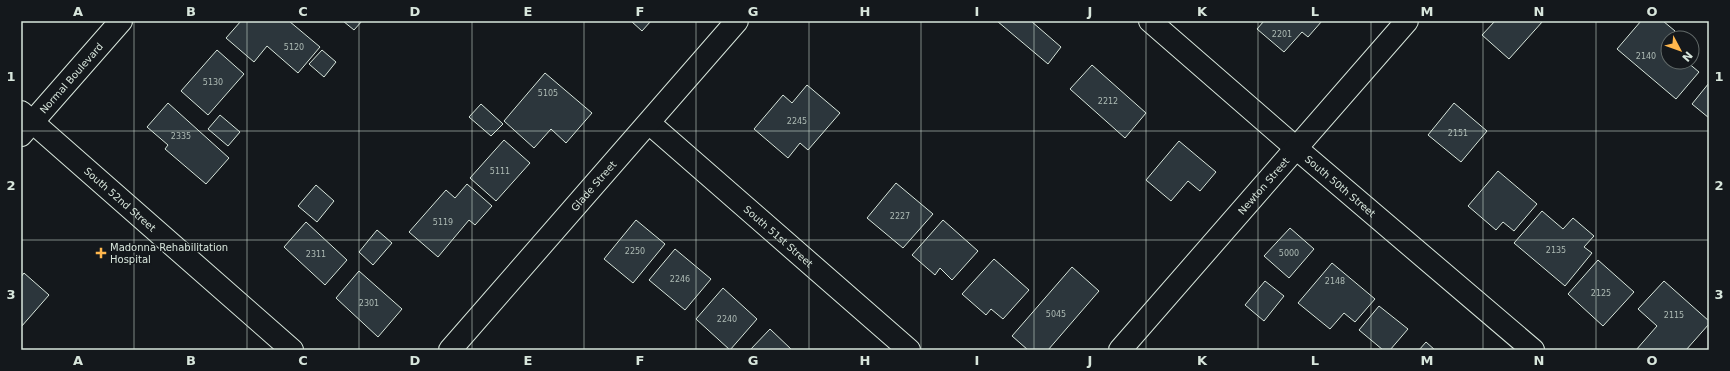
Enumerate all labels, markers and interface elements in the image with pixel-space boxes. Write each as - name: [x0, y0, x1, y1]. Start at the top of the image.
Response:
- text: A: [73, 4, 83, 19]
- text: B: [186, 4, 196, 19]
- text: C: [298, 4, 308, 19]
- text: D: [410, 4, 421, 19]
- text: E: [524, 4, 532, 19]
- text: F: [636, 4, 644, 19]
- text: G: [748, 4, 758, 19]
- text: H: [860, 4, 870, 19]
- text: I: [975, 4, 979, 19]
- text: J: [1087, 4, 1092, 19]
- text: K: [1197, 4, 1208, 19]
- text: L: [1311, 4, 1319, 19]
- text: M: [1421, 4, 1433, 19]
- text: N: [1534, 4, 1544, 19]
- text: O: [1646, 4, 1658, 19]
- house number: 2201: [1272, 30, 1292, 39]
- north arrow: [1660, 30, 1700, 70]
- street label: Normal Boulevard: [38, 41, 105, 116]
- house number: 5120: [284, 43, 304, 52]
- text: N: [1679, 48, 1695, 64]
- house number: 2140: [1636, 52, 1656, 61]
- text: 1: [6, 69, 16, 84]
- text: 1: [1714, 69, 1724, 84]
- house number: 5130: [203, 78, 223, 87]
- house number: 5105: [538, 89, 558, 98]
- house number: 2212: [1098, 97, 1118, 106]
- house number: 2245: [787, 117, 807, 126]
- house number: 2151: [1448, 129, 1468, 138]
- house number: 2335: [171, 132, 191, 141]
- street label: South 50th Street: [1303, 153, 1378, 219]
- street label: Newton Street: [1236, 155, 1291, 217]
- street label: Glade Street: [569, 159, 619, 213]
- street label: South 52nd Street: [82, 165, 158, 234]
- house number: 5111: [490, 167, 510, 176]
- text: 2: [6, 178, 16, 193]
- text: 2: [1714, 178, 1724, 193]
- street label: South 51st Street: [742, 203, 815, 270]
- house number: 2227: [890, 212, 910, 221]
- house number: 5119: [433, 218, 453, 227]
- place label: Madonna Rehabilitation Hospital: [110, 242, 228, 265]
- house number: 2135: [1546, 246, 1566, 255]
- marker: Madonna Rehabilitation Hospital: [95, 247, 107, 259]
- house number: 2250: [625, 247, 645, 256]
- house number: 5000: [1279, 249, 1299, 258]
- house number: 2311: [306, 250, 326, 259]
- house number: 2246: [670, 275, 690, 284]
- house number: 2148: [1325, 277, 1345, 286]
- text: 3: [6, 287, 16, 302]
- text: 3: [1714, 287, 1724, 302]
- house number: 2125: [1591, 289, 1611, 298]
- house number: 2301: [359, 299, 379, 308]
- house number: 5045: [1046, 310, 1066, 319]
- house number: 2115: [1664, 311, 1684, 320]
- house number: 2240: [717, 315, 737, 324]
- text: A: [73, 353, 83, 368]
- text: B: [186, 353, 196, 368]
- text: C: [298, 353, 308, 368]
- text: D: [410, 353, 421, 368]
- text: E: [524, 353, 532, 368]
- text: F: [636, 353, 644, 368]
- text: G: [748, 353, 758, 368]
- text: H: [860, 353, 870, 368]
- text: I: [975, 353, 979, 368]
- text: J: [1087, 353, 1092, 368]
- text: K: [1197, 353, 1208, 368]
- text: L: [1311, 353, 1319, 368]
- text: M: [1421, 353, 1433, 368]
- text: N: [1534, 353, 1544, 368]
- text: O: [1646, 353, 1658, 368]

